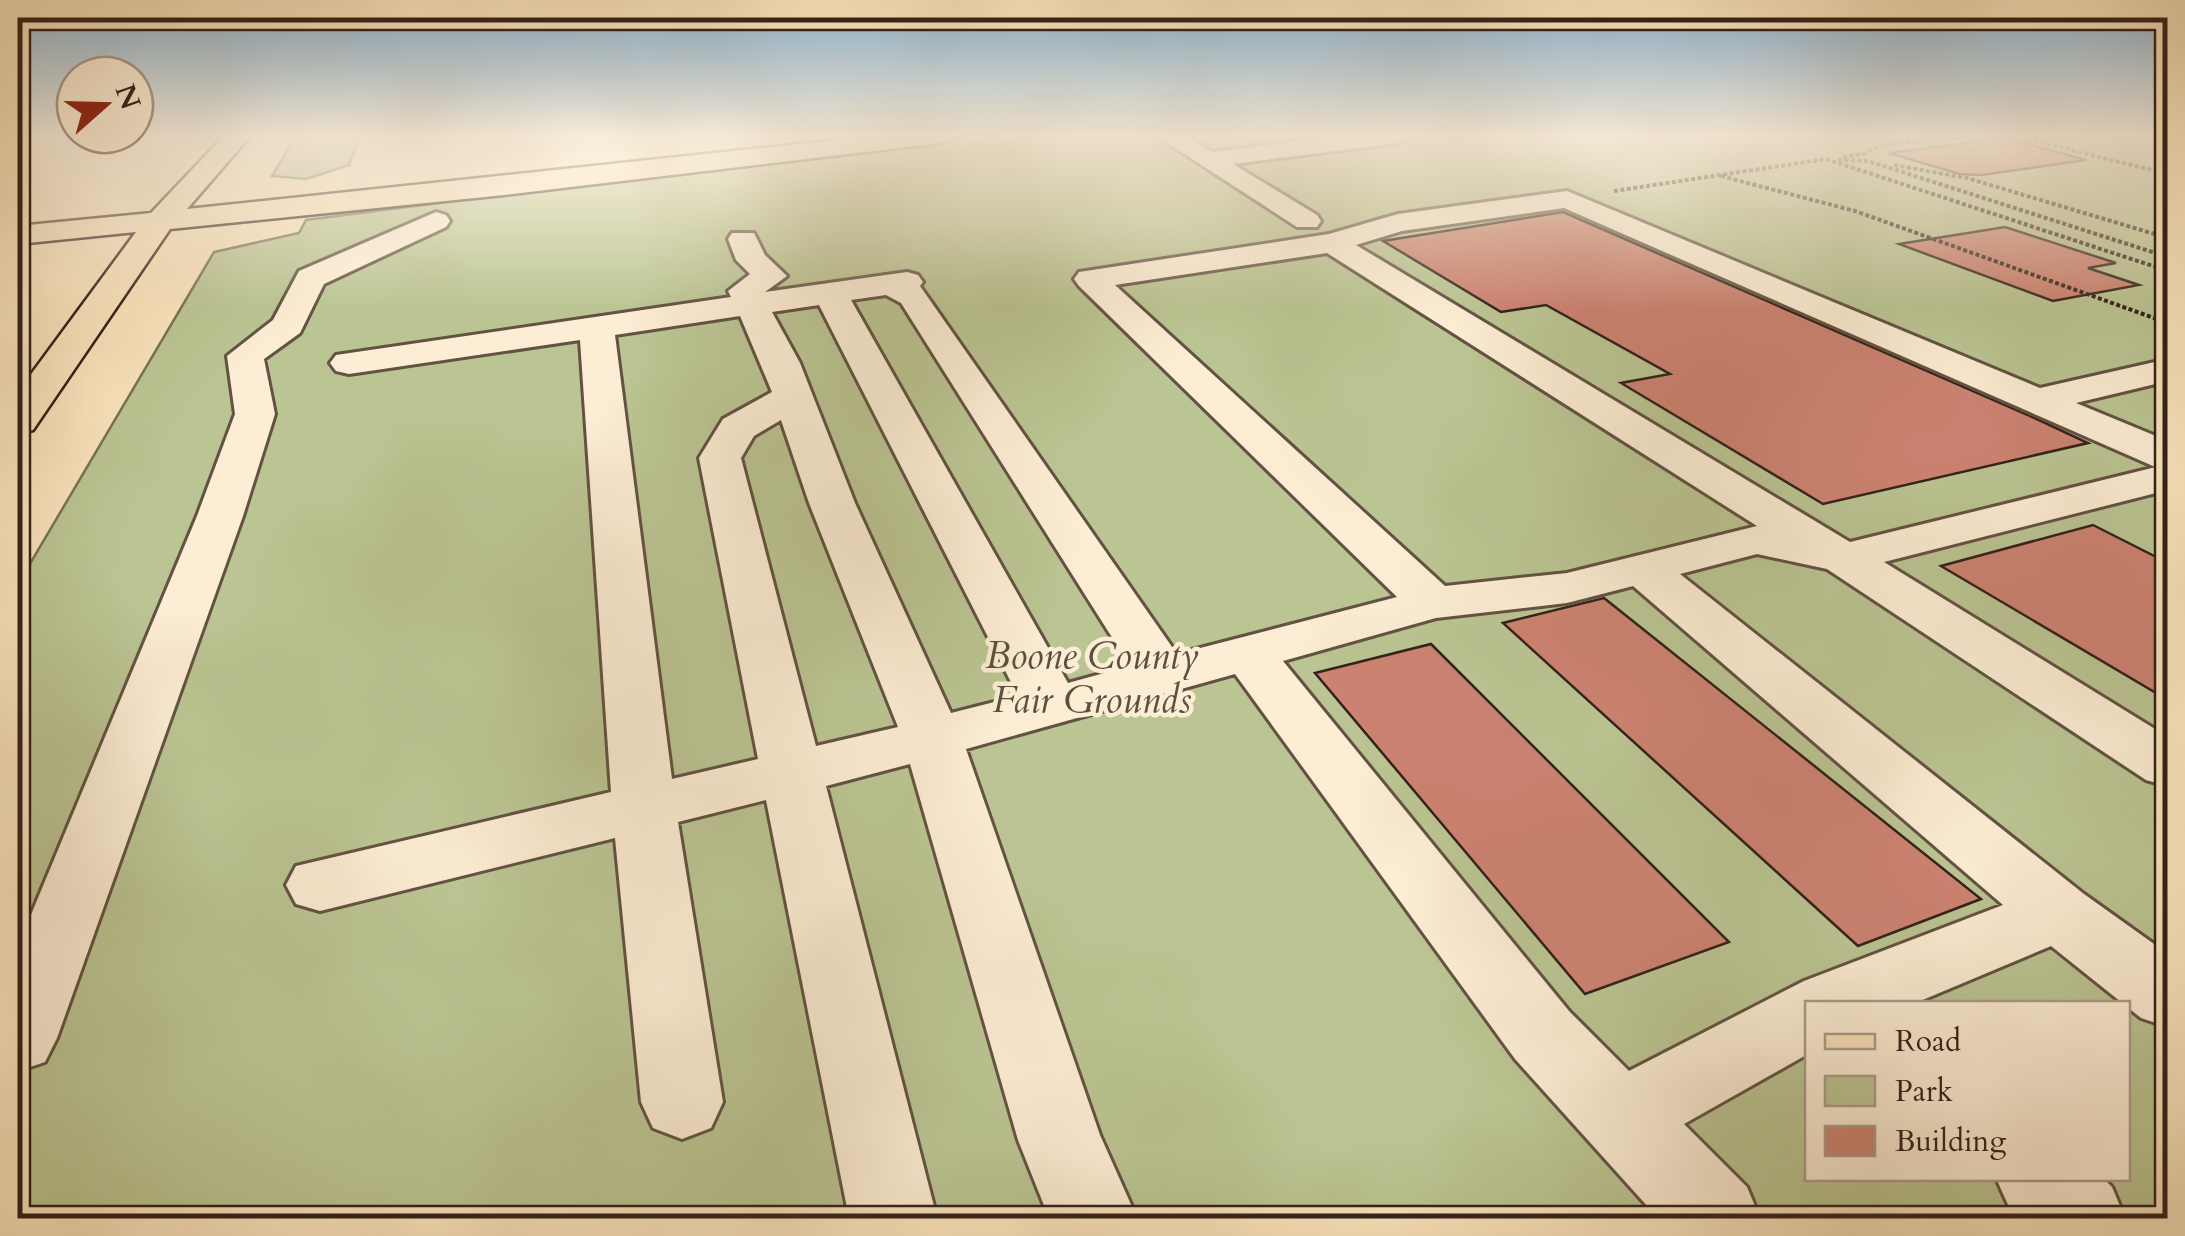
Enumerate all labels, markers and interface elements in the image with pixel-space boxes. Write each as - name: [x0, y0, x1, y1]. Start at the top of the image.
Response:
- north arrow: [55, 55, 155, 155]
- text: N: [106, 79, 150, 115]
- park label: Boone County Fair Grounds: [985, 630, 1199, 726]
- legend: [1805, 1001, 2130, 1181]
- text: Road: [1895, 1021, 1961, 1062]
- text: Park: [1895, 1071, 1953, 1112]
- text: Building: [1895, 1121, 2006, 1162]

